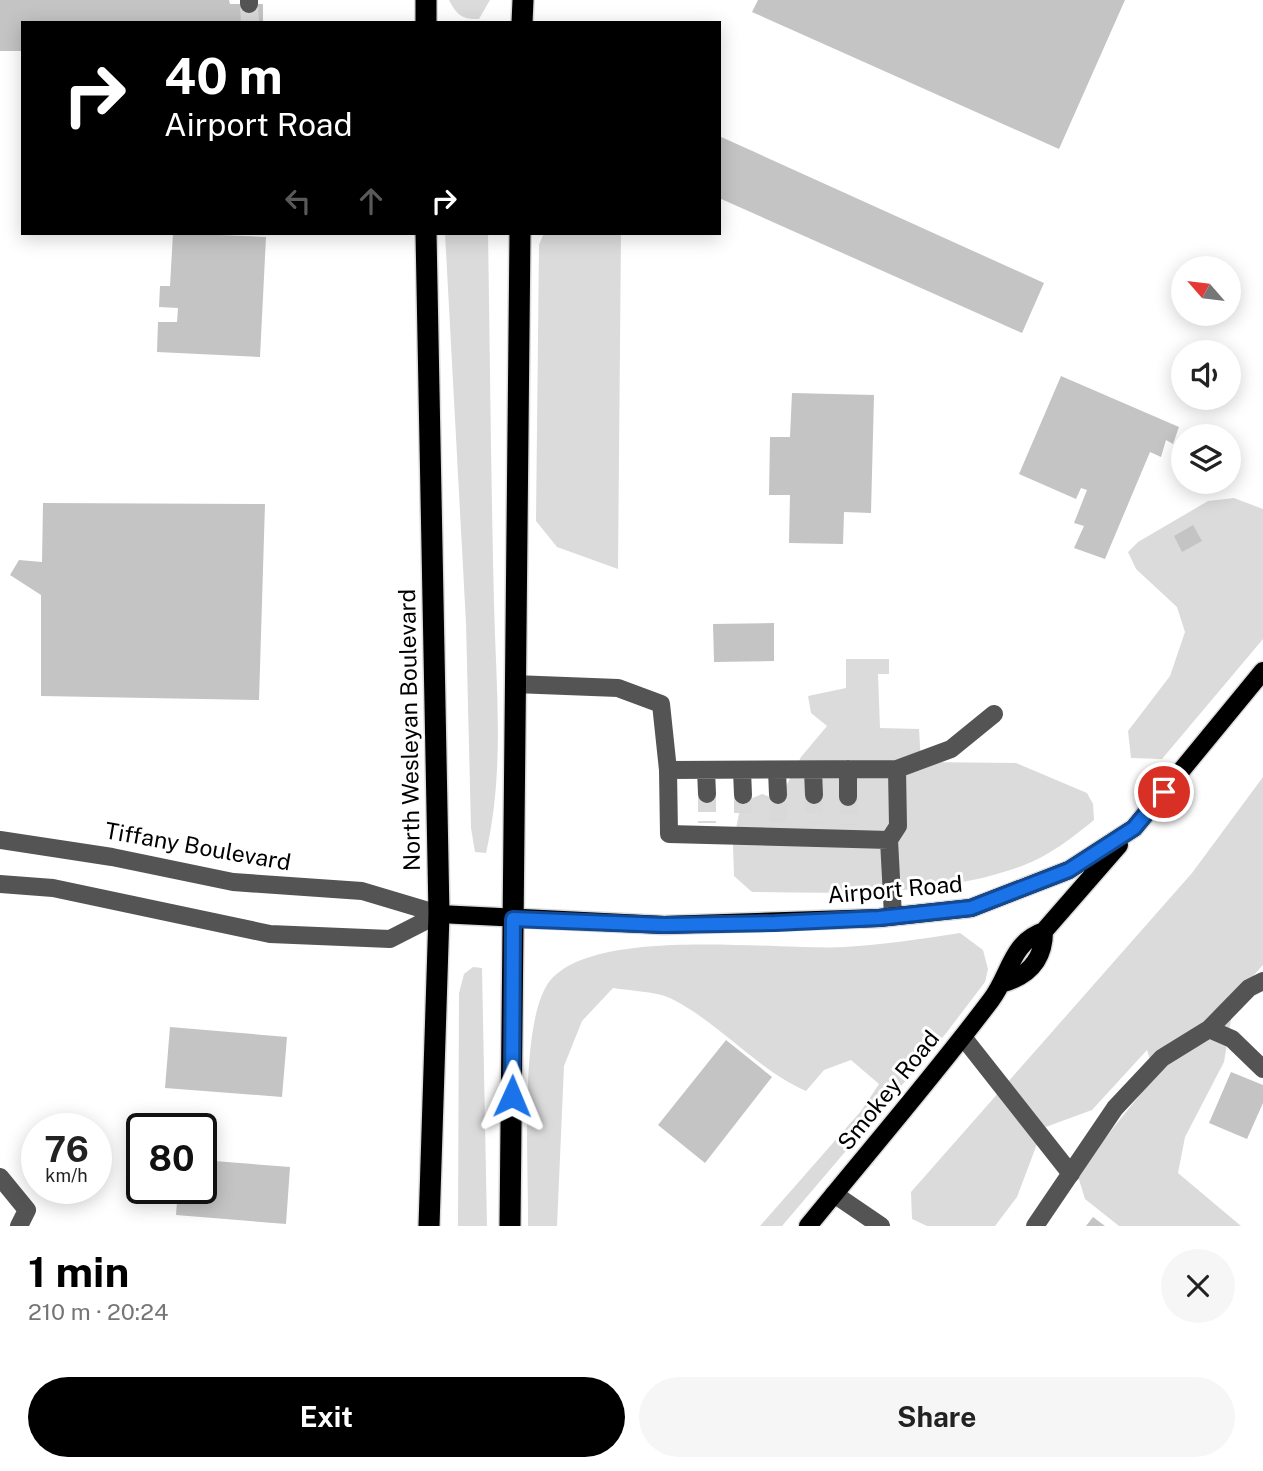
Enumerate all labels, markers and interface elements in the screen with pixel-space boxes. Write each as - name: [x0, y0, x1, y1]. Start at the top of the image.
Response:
- text: 40 m: [164, 47, 283, 105]
- icon: right: [49, 49, 140, 140]
- text: Airport Road: [164, 106, 353, 143]
- icon: left: [279, 182, 317, 220]
- icon: ahead: [352, 182, 390, 220]
- icon: right: [425, 182, 463, 220]
- north arrow: [1171, 256, 1241, 326]
- map controls: [1171, 256, 1241, 494]
- button: sound: [1171, 340, 1241, 410]
- button: layers: [1171, 424, 1241, 494]
- street label: North Wesleyan Boulevard: [393, 589, 425, 871]
- pin: [1134, 762, 1194, 822]
- icon: arrive: [1145, 773, 1183, 811]
- street label: Tiffany Boulevard: [103, 816, 293, 876]
- street label: Airport Road: [826, 870, 964, 908]
- street label: Smokey Road: [832, 1025, 944, 1155]
- position arrow: [475, 1059, 549, 1133]
- speed limit sign: 80: [126, 1113, 217, 1204]
- text: 76: [44, 1129, 89, 1170]
- text: km/h: [45, 1165, 88, 1186]
- text: 1 min: [28, 1247, 129, 1296]
- button: close: [1161, 1249, 1235, 1323]
- text: 210 m · 20:24: [28, 1298, 169, 1325]
- button: Exit: [28, 1377, 625, 1457]
- button: Share: [639, 1377, 1235, 1457]

